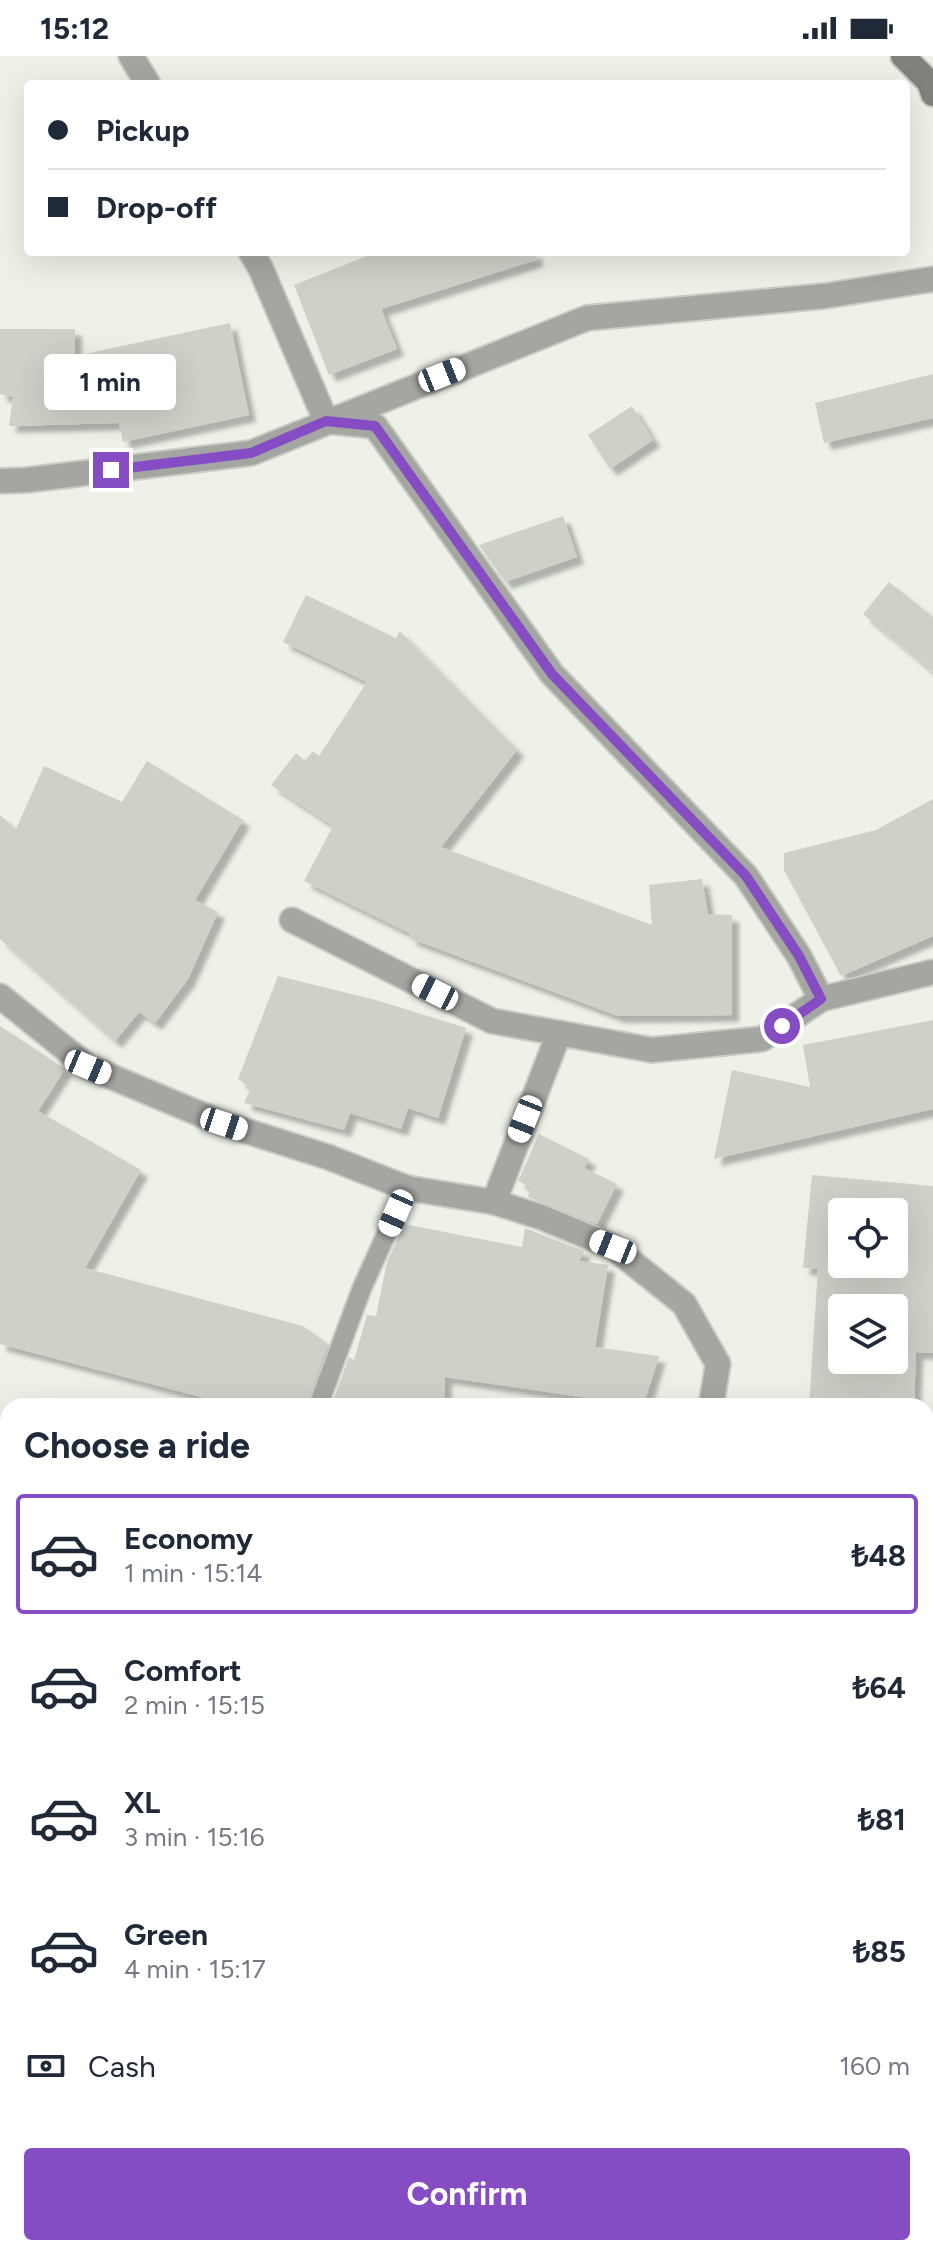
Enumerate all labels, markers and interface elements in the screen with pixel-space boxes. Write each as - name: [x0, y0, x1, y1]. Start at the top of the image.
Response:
- text: 15:12: [40, 10, 109, 47]
- text: Pickup: [96, 112, 190, 149]
- text: Drop-off: [96, 189, 217, 226]
- callout: 1 min: [45, 354, 177, 410]
- car: [415, 355, 469, 395]
- text: 1 min: [79, 366, 141, 398]
- route end: [93, 452, 129, 488]
- car: [408, 970, 462, 1014]
- route start: [764, 1008, 800, 1044]
- car: [61, 1047, 115, 1087]
- car: [505, 1092, 545, 1146]
- car: [197, 1105, 251, 1143]
- car: [375, 1186, 417, 1240]
- map controls: [828, 1198, 908, 1374]
- button: locate: [828, 1198, 908, 1278]
- car: [586, 1227, 640, 1267]
- button: layers: [828, 1294, 908, 1374]
- text: Choose a ride: [24, 1424, 250, 1467]
- icon: car: [28, 1518, 100, 1590]
- text: Economy: [124, 1520, 253, 1557]
- text: ₺48: [851, 1537, 906, 1574]
- text: 1 min · 15:14: [124, 1557, 262, 1589]
- icon: car: [28, 1650, 100, 1722]
- text: Comfort: [124, 1652, 242, 1689]
- text: ₺64: [852, 1669, 906, 1706]
- text: 2 min · 15:15: [124, 1689, 265, 1721]
- icon: car: [28, 1782, 100, 1854]
- text: XL: [124, 1784, 160, 1821]
- text: ₺81: [858, 1801, 906, 1838]
- text: 3 min · 15:16: [124, 1821, 264, 1853]
- icon: car: [28, 1914, 100, 1986]
- text: Green: [124, 1916, 208, 1953]
- text: ₺85: [853, 1933, 906, 1970]
- text: 4 min · 15:17: [124, 1953, 266, 1985]
- icon: cash: [24, 2044, 68, 2088]
- text: Cash: [88, 2048, 156, 2085]
- text: 160 m: [839, 2050, 910, 2082]
- button: Confirm: [24, 2148, 910, 2240]

